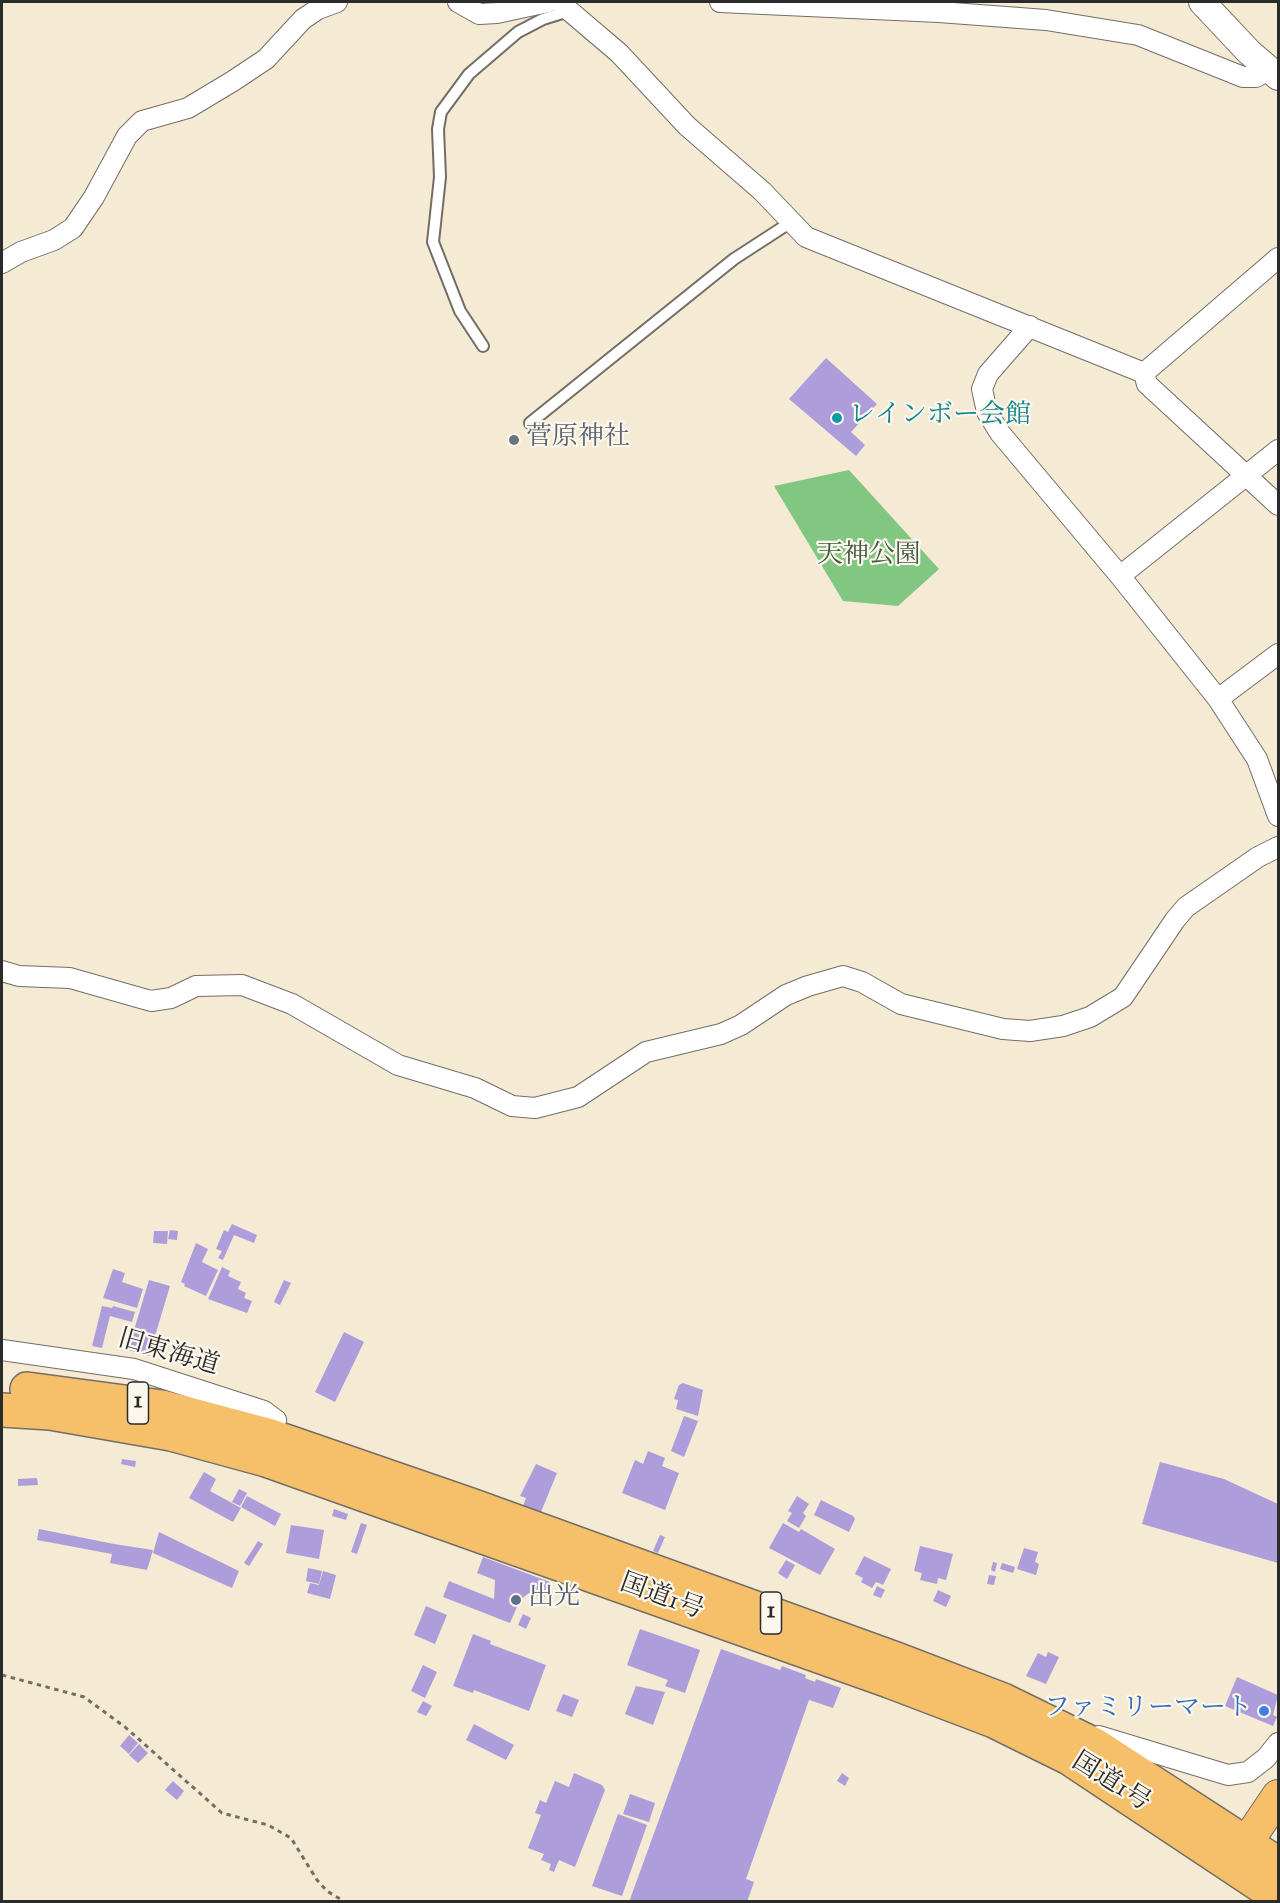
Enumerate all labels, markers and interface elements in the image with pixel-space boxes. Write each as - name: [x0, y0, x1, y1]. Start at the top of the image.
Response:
- place label: レインボー会館: [849, 402, 1031, 434]
- marker: レインボー会館: [830, 411, 844, 425]
- place label: 菅原神社: [526, 424, 630, 456]
- marker: 菅原神社: [507, 433, 521, 447]
- park label: 天神公園: [817, 542, 921, 574]
- street label: 旧東海道: [114, 1326, 222, 1384]
- road number: 1: [128, 1382, 148, 1424]
- street label: 国道1号: [615, 1569, 707, 1629]
- place label: 出光: [528, 1584, 580, 1616]
- road number: 1: [760, 1592, 782, 1634]
- marker: 出光: [509, 1593, 523, 1607]
- place label: ファミリーマート: [1044, 1695, 1252, 1727]
- marker: ファミリーマート: [1257, 1704, 1271, 1718]
- street label: 国道1号: [1065, 1748, 1155, 1820]

